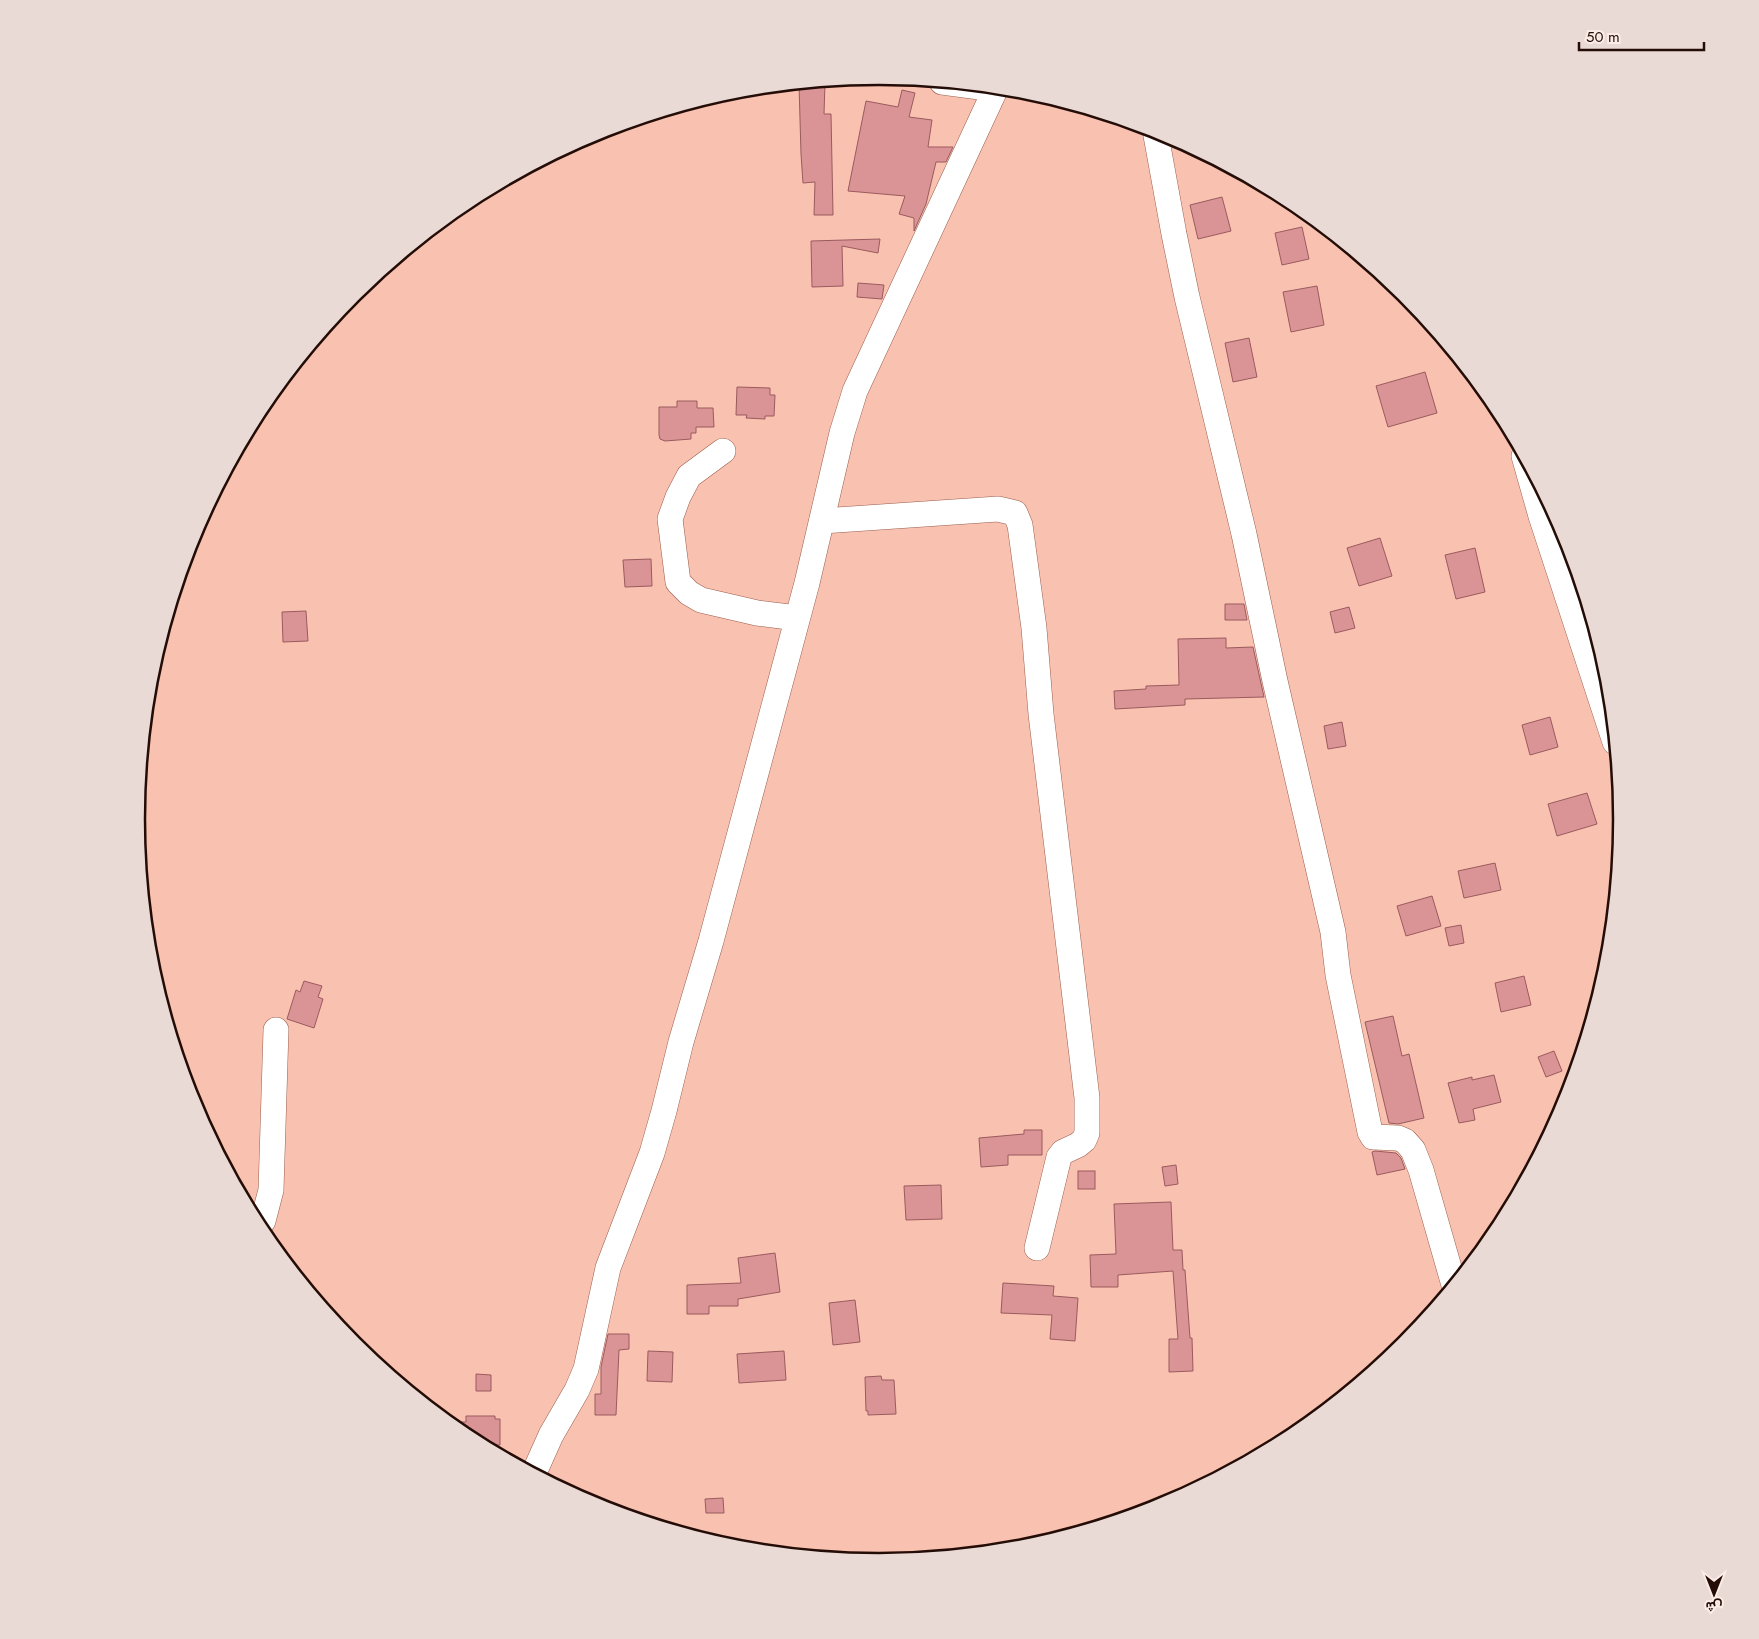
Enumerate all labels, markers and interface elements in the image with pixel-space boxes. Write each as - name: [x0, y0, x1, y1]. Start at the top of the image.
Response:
- scale bar: [1579, 20, 1704, 52]
- text: 50 m: [1586, 26, 1620, 48]
- north arrow: [1689, 1569, 1739, 1619]
- text: ش: [1705, 1597, 1722, 1617]

